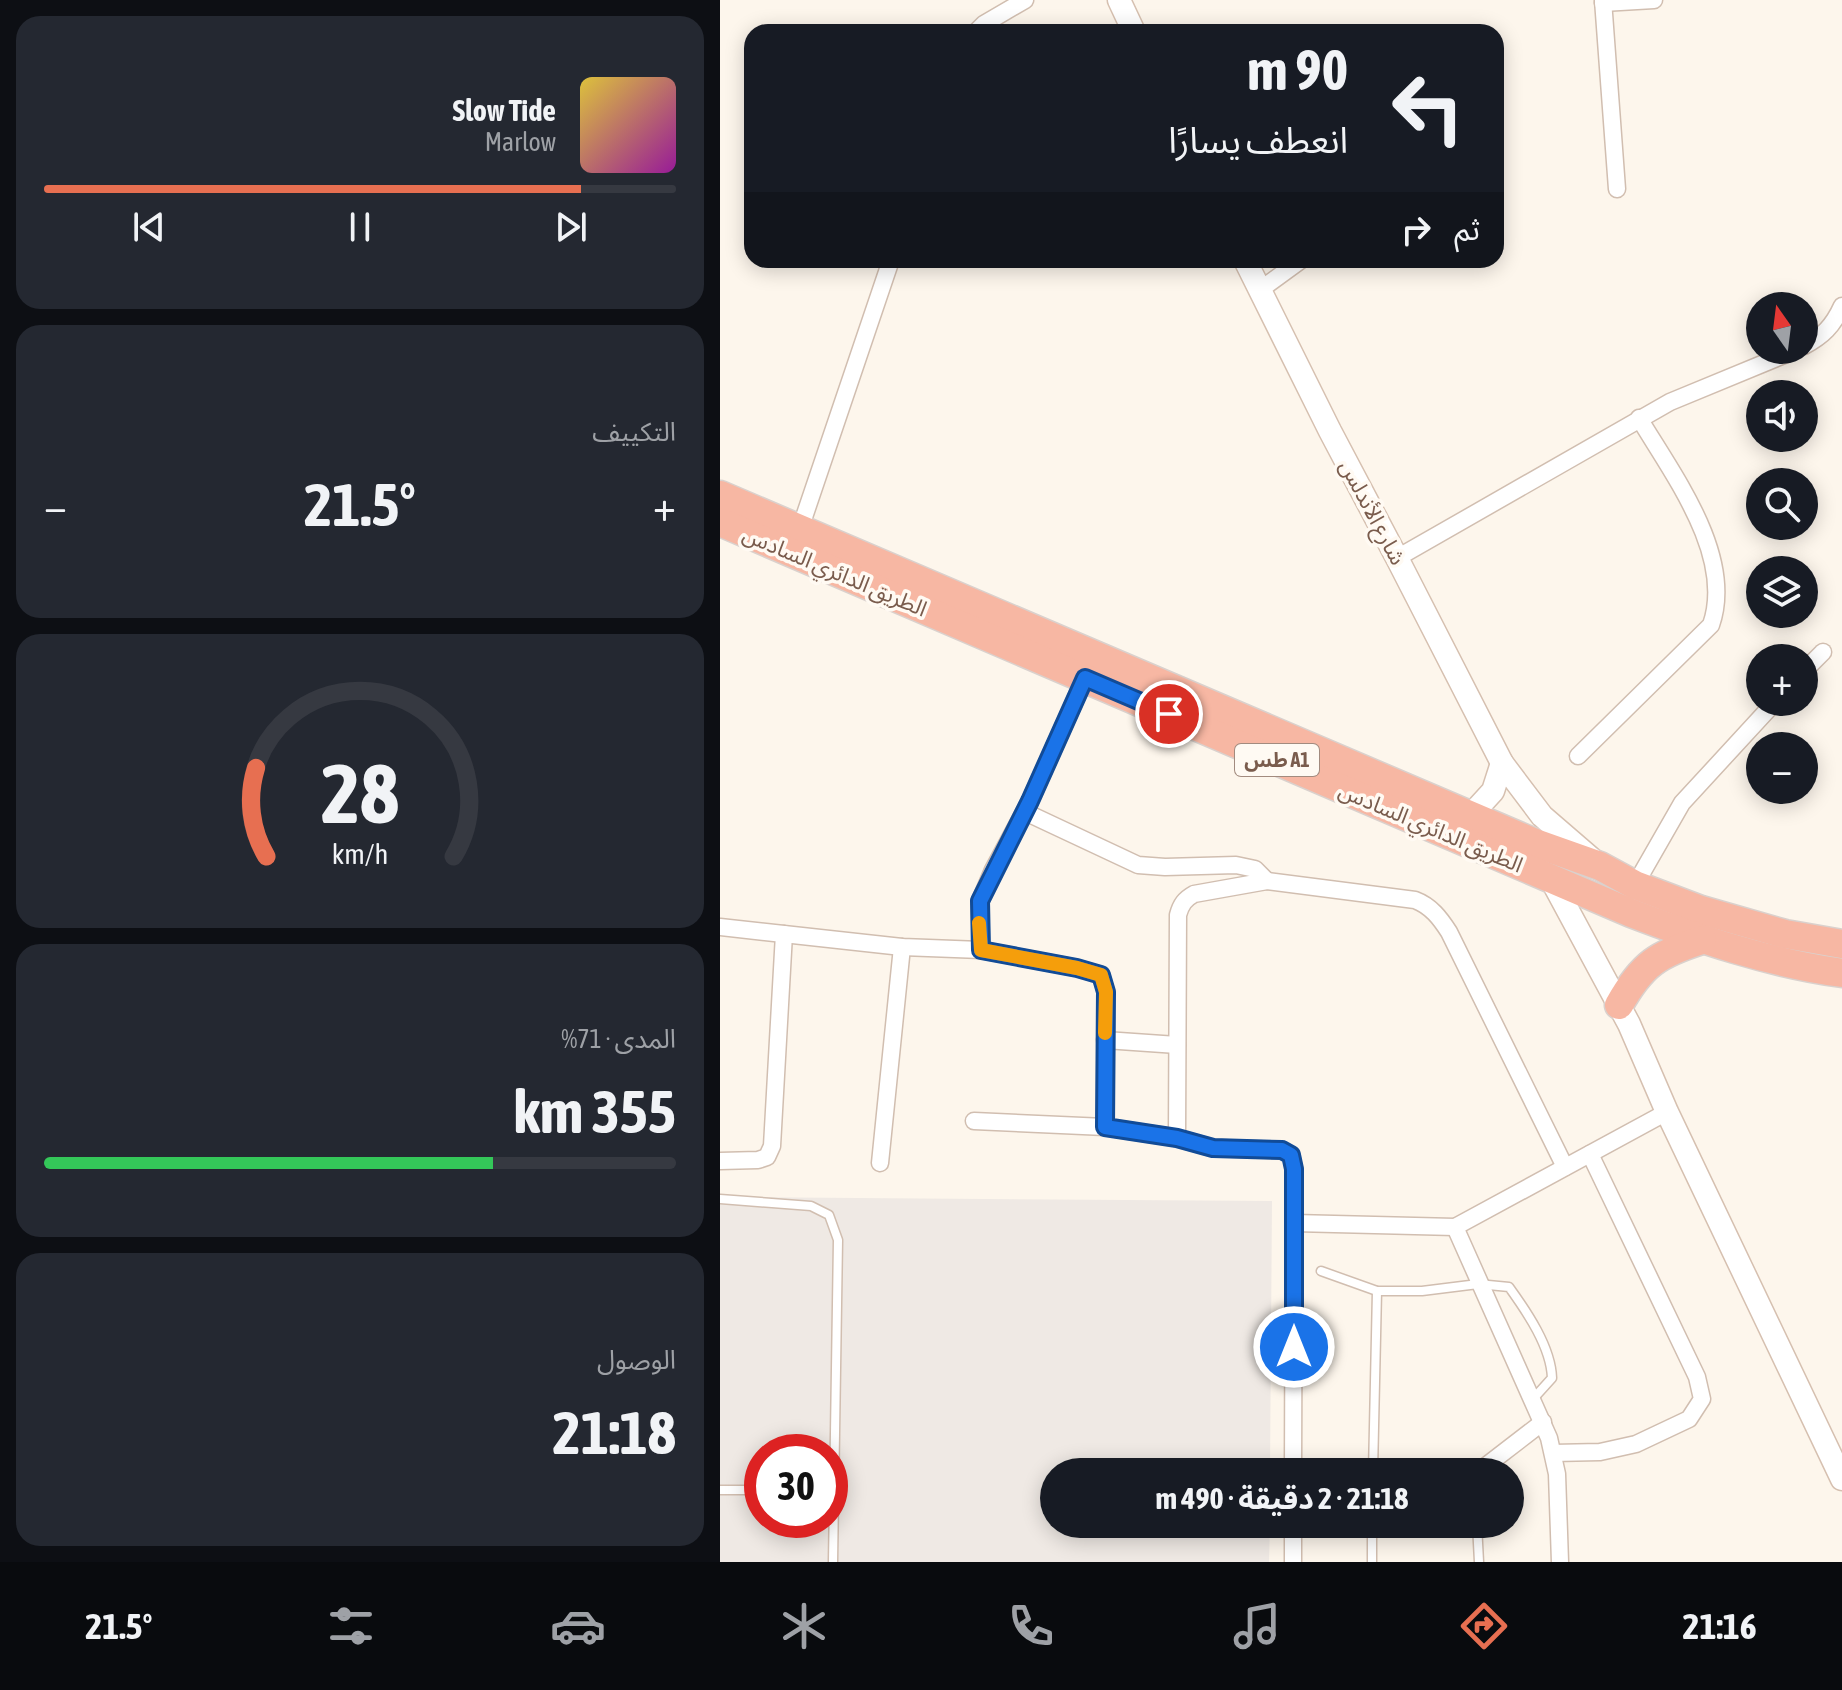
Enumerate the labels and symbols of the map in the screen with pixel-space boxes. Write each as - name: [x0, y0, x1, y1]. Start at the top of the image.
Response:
- north arrow: [1746, 292, 1818, 364]
- street label: شارع الأندلس: [1331, 455, 1412, 571]
- street label: الطريق الدائري السادس: [737, 520, 931, 625]
- pin: [1135, 680, 1203, 748]
- road number: طس A1: [1235, 744, 1319, 776]
- street label: الطريق الدائري السادس: [1333, 776, 1527, 881]
- position arrow: [1252, 1305, 1336, 1389]
- speed limit sign: 30: [744, 1434, 848, 1538]

